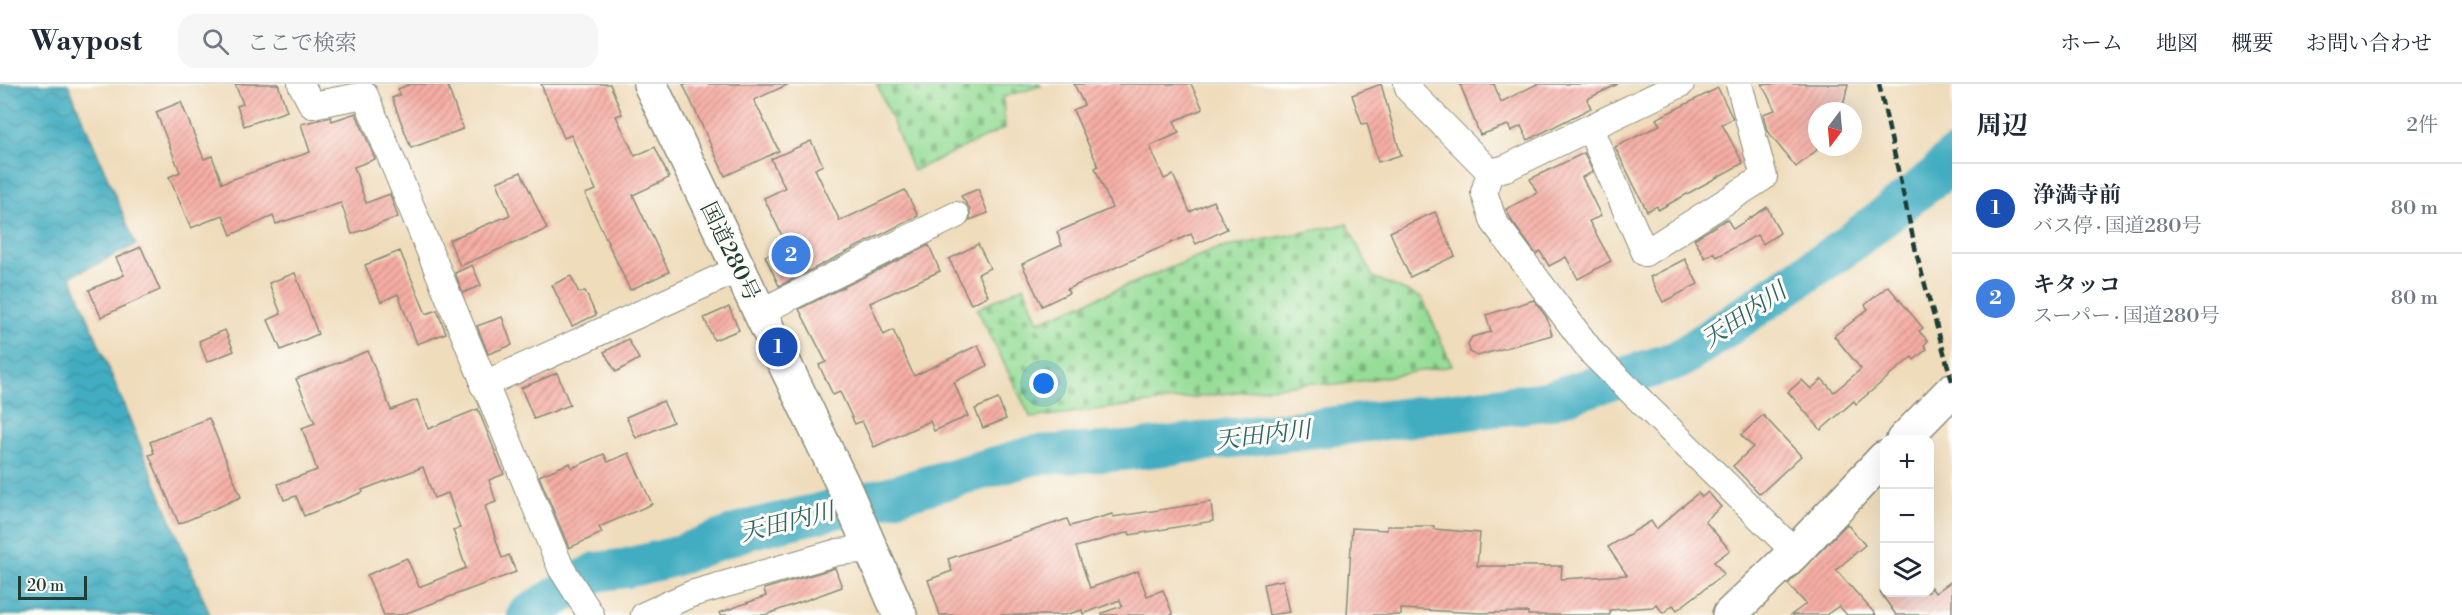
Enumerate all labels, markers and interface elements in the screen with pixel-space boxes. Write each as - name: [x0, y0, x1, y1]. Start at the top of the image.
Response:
- search box: [178, 14, 598, 68]
- text: Waypost: [30, 24, 142, 59]
- icon: search: [199, 25, 232, 58]
- text: ここで検索: [247, 30, 357, 57]
- text: ホーム: [2060, 31, 2123, 57]
- text: 地図: [2156, 31, 2198, 57]
- text: 概要: [2231, 31, 2273, 57]
- text: お問い合わせ: [2306, 31, 2432, 57]
- north arrow: [1808, 102, 1862, 156]
- text: 周辺: [1976, 110, 2028, 142]
- text: 2件: [2407, 113, 2438, 138]
- text: 浄満寺前: [2033, 182, 2121, 209]
- text: 1: [1991, 196, 2000, 221]
- text: 80 m: [2391, 196, 2438, 221]
- street label: 国道280号: [694, 198, 765, 305]
- text: バス停 · 国道280号: [2033, 214, 2201, 239]
- pin: 2: [772, 232, 810, 278]
- text: キタッコ: [2033, 272, 2121, 299]
- water label: 天田内川: [1696, 275, 1795, 355]
- text: 2: [1989, 286, 2002, 311]
- text: 80 m: [2391, 286, 2438, 311]
- text: スーパー · 国道280号: [2033, 304, 2219, 329]
- pin: 1: [758, 324, 798, 370]
- your location: [1029, 369, 1058, 398]
- water label: 天田内川: [1214, 415, 1316, 457]
- map controls: [1880, 435, 1934, 597]
- button: +: [1880, 435, 1934, 489]
- button: −: [1880, 489, 1934, 543]
- water label: 天田内川: [737, 496, 840, 549]
- button: layers: [1880, 543, 1934, 597]
- scale bar: [18, 573, 87, 600]
- text: 20 m: [27, 576, 64, 596]

